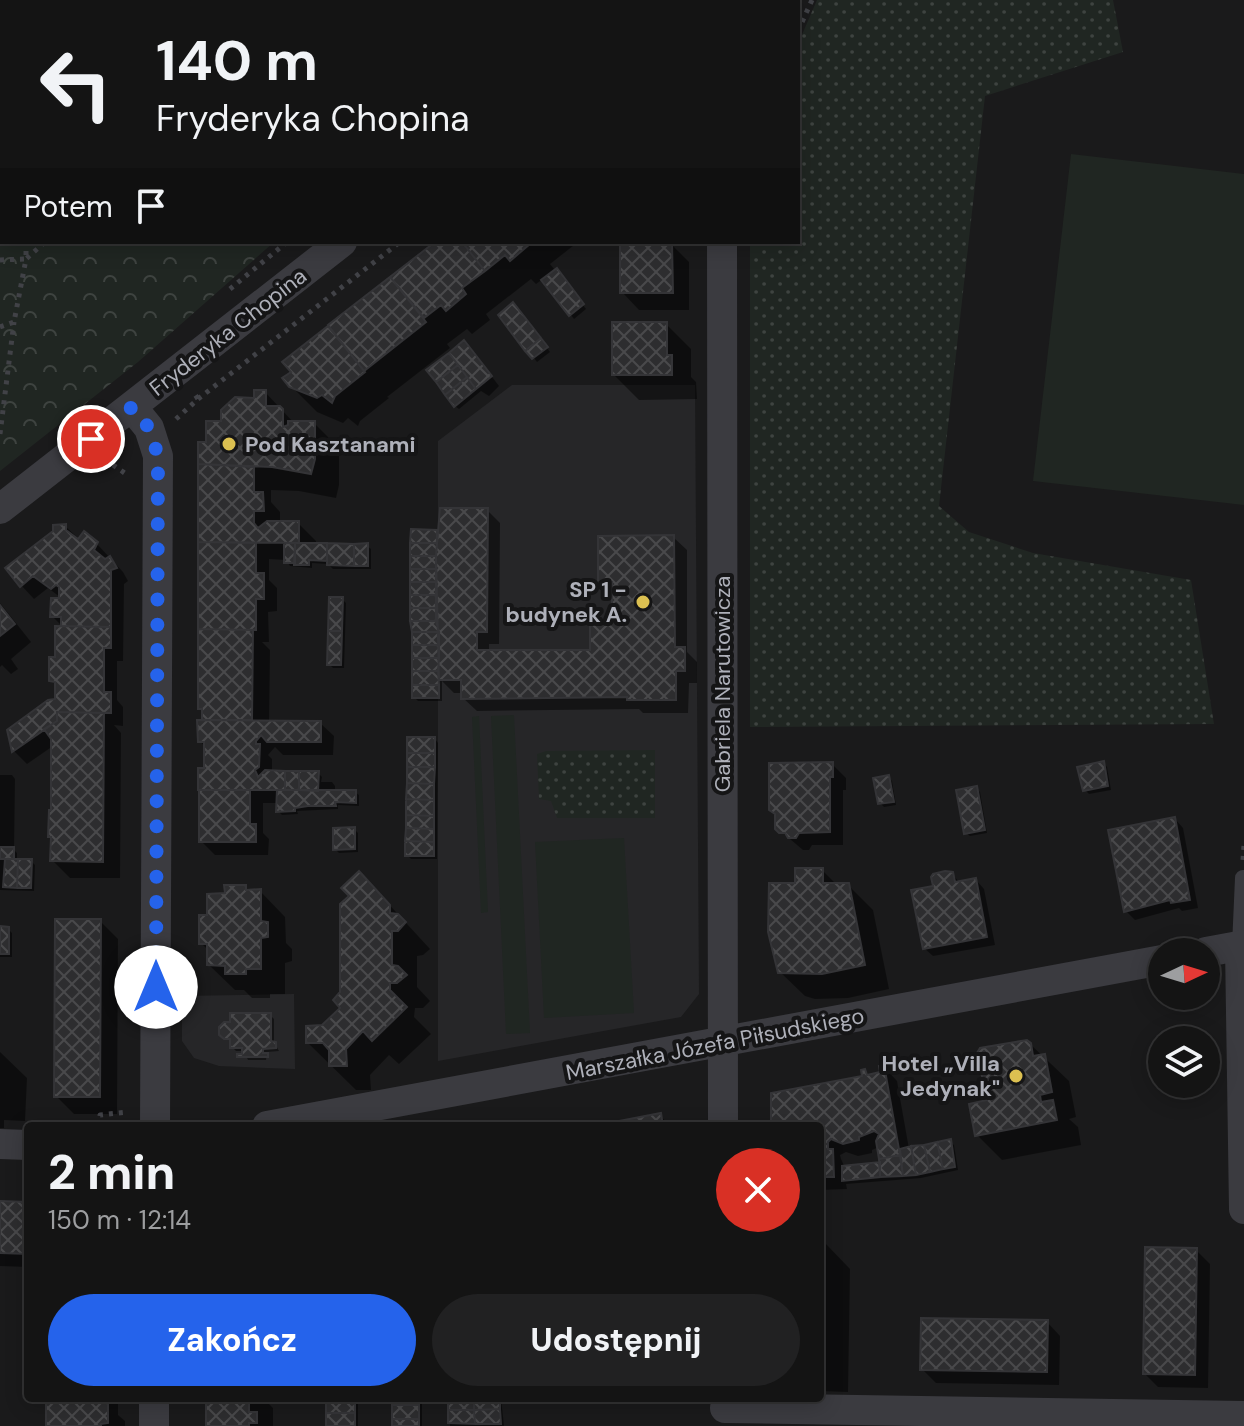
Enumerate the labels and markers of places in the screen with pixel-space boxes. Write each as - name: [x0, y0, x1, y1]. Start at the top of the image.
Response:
- pin: [57, 405, 125, 473]
- place label: Pod Kasztanami: [245, 430, 416, 459]
- marker: Pod Kasztanami: [220, 435, 238, 453]
- place label: SP 1 - budynek A.: [505, 575, 627, 629]
- marker: SP 1 - budynek A.: [634, 593, 652, 611]
- place label: Hotel „Villa Jedynak": [882, 1049, 1000, 1103]
- marker: Hotel „Villa Jedynak": [1007, 1067, 1025, 1085]

